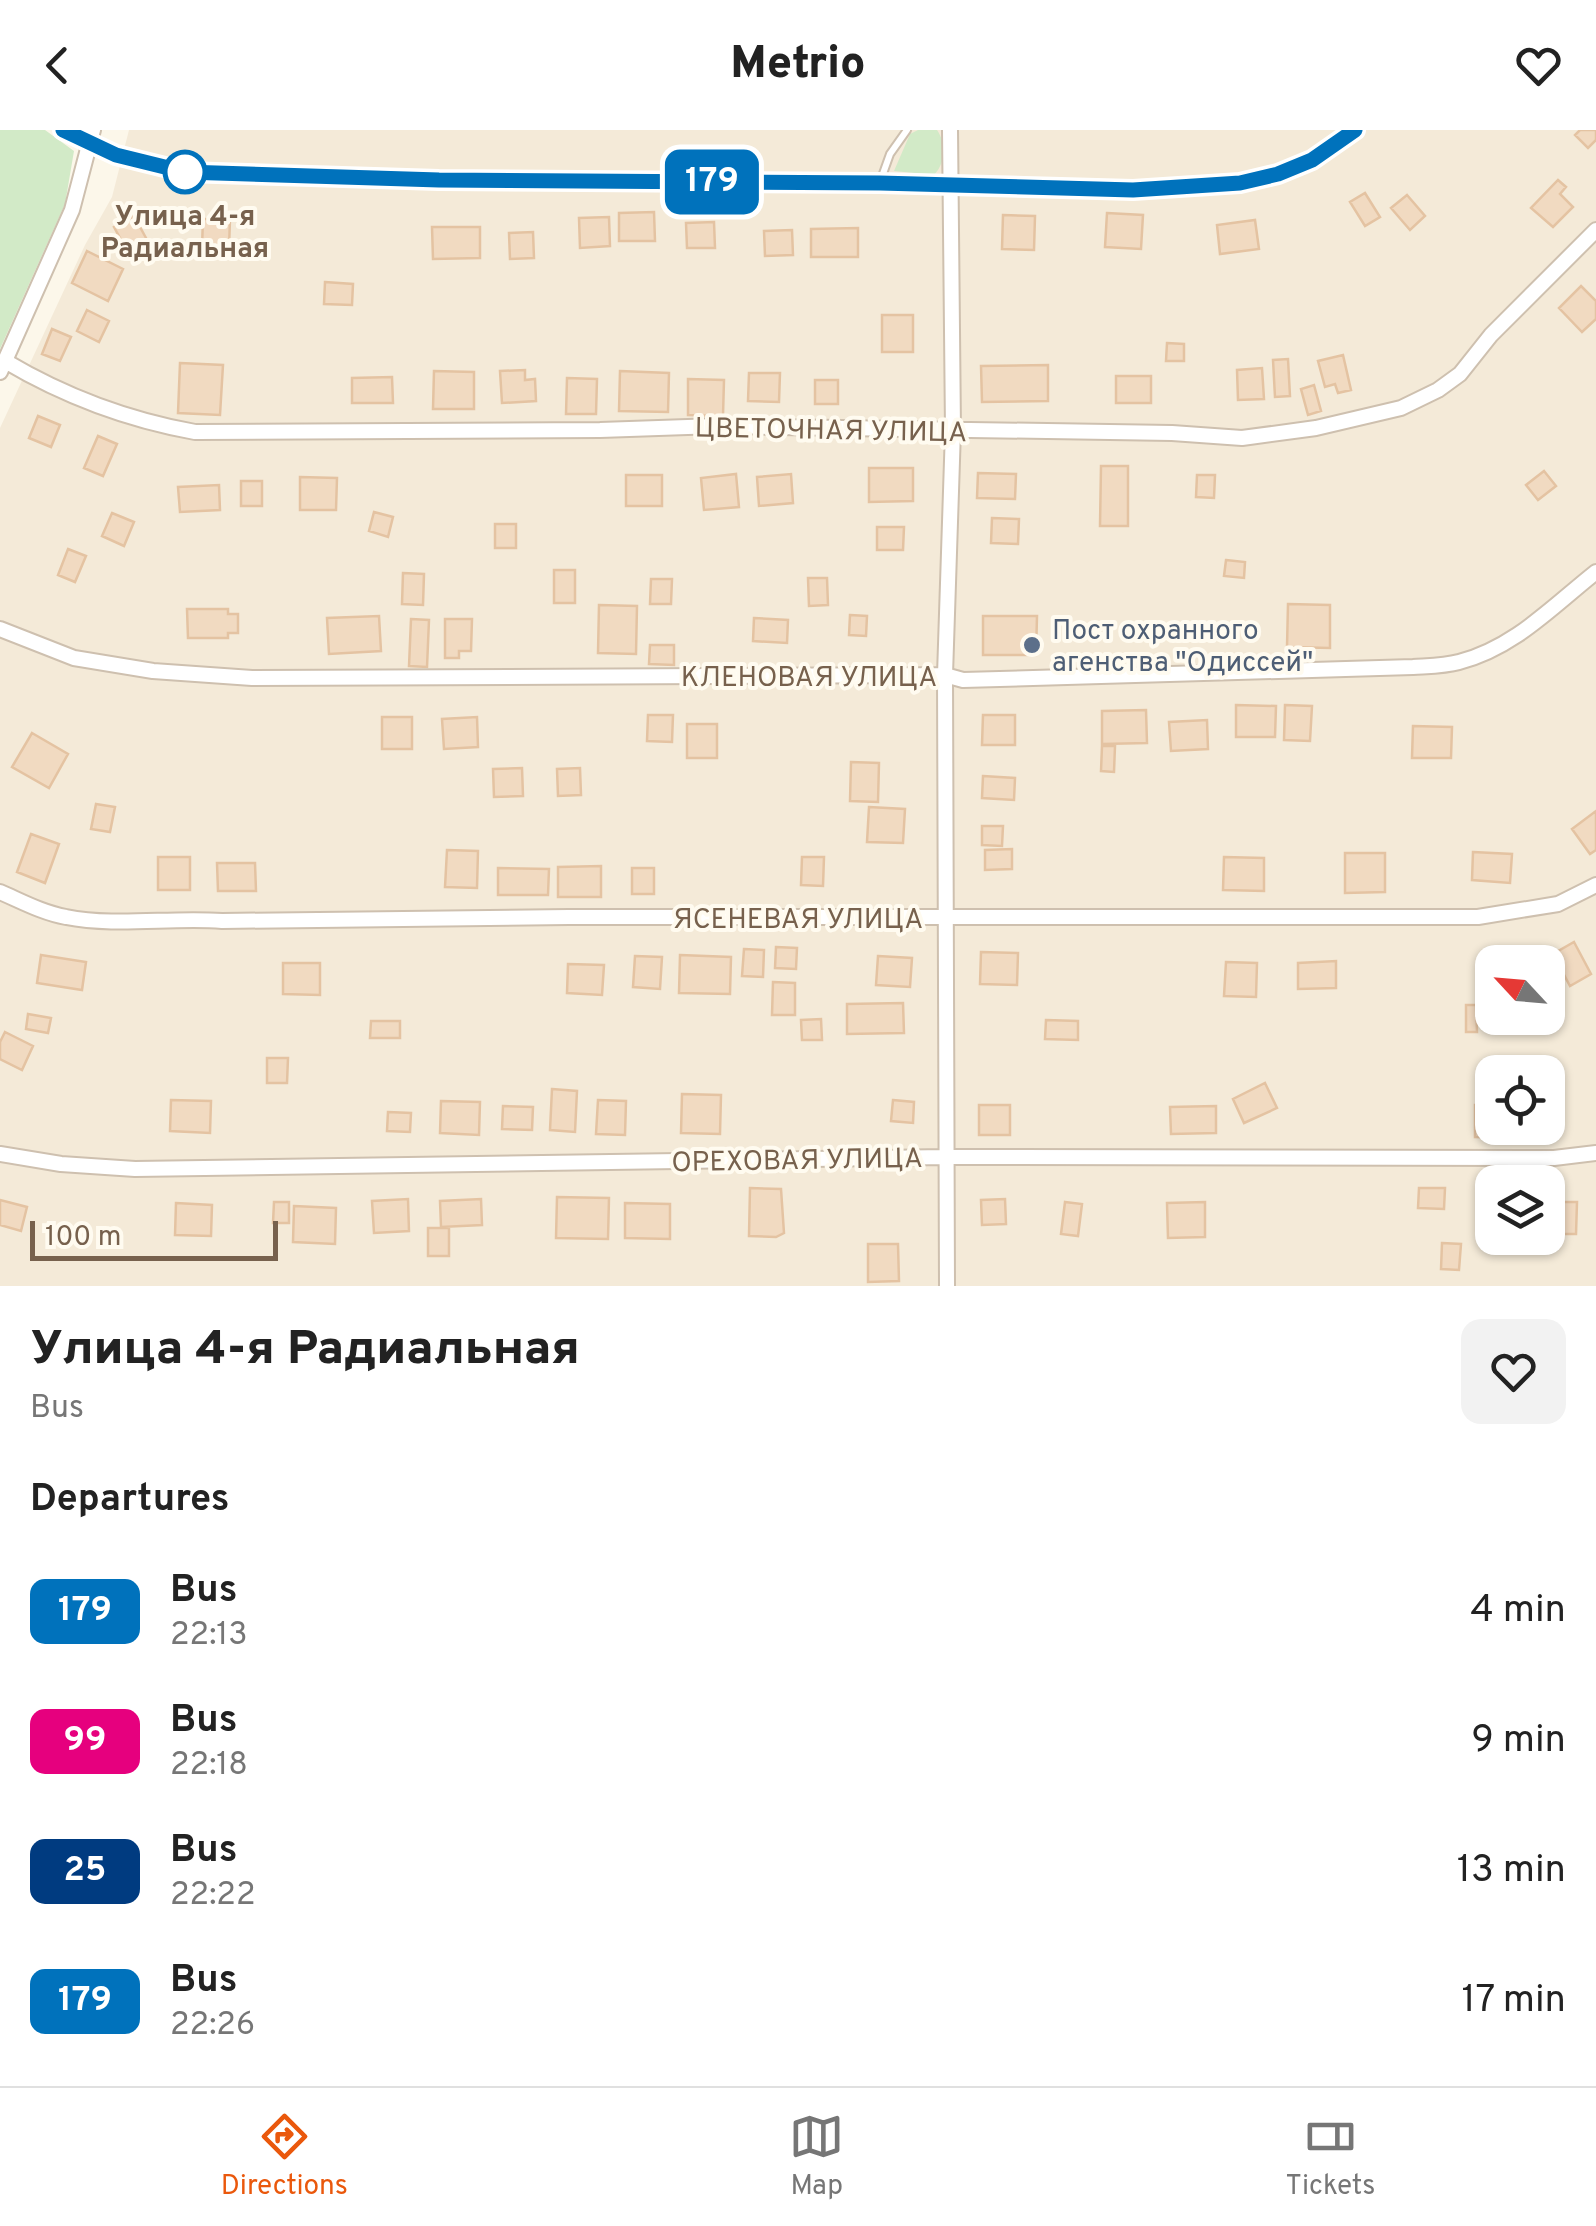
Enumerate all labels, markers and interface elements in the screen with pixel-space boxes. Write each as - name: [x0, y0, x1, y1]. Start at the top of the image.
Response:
- text: Metrio: [730, 37, 866, 94]
- icon: back: [30, 38, 85, 93]
- icon: heart: [1511, 38, 1566, 93]
- line badge: 179: [654, 150, 770, 214]
- marker: Улица 4-я Радиальная: [164, 151, 206, 193]
- text: 179: [685, 160, 739, 204]
- place label: Улица 4-я Радиальная: [101, 200, 269, 268]
- street label: ЦВЕТОЧНАЯ УЛИЦА: [694, 412, 967, 452]
- place label: Пост охранного агенства "Одисcей": [1052, 614, 1313, 682]
- marker: Пост охранного агенства "Одисcей": [1021, 634, 1043, 656]
- street label: КЛЕНОВАЯ УЛИЦА: [681, 661, 937, 697]
- street label: ЯСЕНЕВАЯ УЛИЦА: [673, 903, 923, 939]
- north arrow: [1475, 945, 1565, 1035]
- map controls: [1475, 945, 1565, 1255]
- button: locate: [1475, 1055, 1565, 1145]
- street label: ОРЕХОВАЯ УЛИЦА: [671, 1142, 923, 1182]
- button: layers: [1475, 1165, 1565, 1255]
- scale bar: [30, 1216, 278, 1260]
- text: 100 m: [45, 1220, 121, 1256]
- button: heart: [1461, 1319, 1566, 1424]
- text: Улица 4-я Радиальная: [30, 1321, 580, 1381]
- text: Bus: [30, 1389, 84, 1429]
- text: Departures: [30, 1476, 230, 1525]
- text: Bus: [170, 1567, 237, 1616]
- text: 4 min: [1470, 1587, 1566, 1636]
- text: 179: [58, 1589, 112, 1633]
- text: 22:13: [170, 1616, 248, 1656]
- text: Bus: [170, 1697, 237, 1746]
- text: 9 min: [1471, 1717, 1566, 1766]
- text: 99: [63, 1719, 107, 1763]
- text: 22:18: [170, 1746, 248, 1786]
- text: Bus: [170, 1827, 237, 1876]
- text: 13 min: [1457, 1847, 1566, 1896]
- text: 25: [64, 1849, 106, 1893]
- text: 22:22: [170, 1876, 256, 1916]
- text: Bus: [170, 1957, 237, 2006]
- text: 17 min: [1461, 1977, 1566, 2026]
- text: 179: [58, 1979, 112, 2023]
- text: 22:26: [170, 2006, 255, 2046]
- tab: Directions: [221, 2109, 348, 2205]
- tab: Map: [789, 2109, 844, 2205]
- tab: Tickets: [1286, 2109, 1375, 2205]

